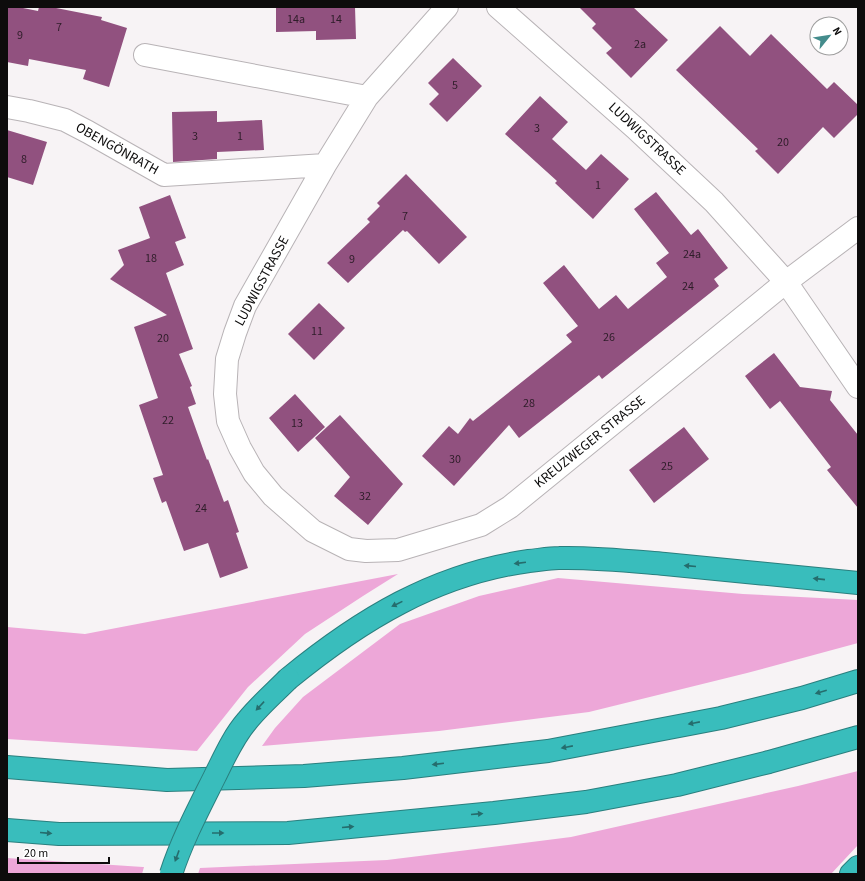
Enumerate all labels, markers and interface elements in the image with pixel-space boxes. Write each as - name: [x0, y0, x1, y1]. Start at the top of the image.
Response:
- house number: 14a: [287, 11, 305, 28]
- house number: 14: [330, 11, 342, 28]
- north arrow: [809, 16, 849, 56]
- house number: 7: [56, 19, 62, 36]
- text: N: [829, 24, 846, 38]
- house number: 9: [17, 27, 23, 44]
- house number: 2a: [634, 36, 646, 53]
- house number: 5: [452, 77, 458, 94]
- street label: LUDWIGSTRASSE: [604, 98, 690, 180]
- street label: OBENGÖNRATH: [72, 118, 162, 180]
- house number: 3: [534, 120, 540, 137]
- house number: 3: [192, 128, 198, 145]
- house number: 1: [237, 128, 243, 145]
- house number: 20: [777, 134, 789, 151]
- house number: 8: [21, 151, 27, 168]
- house number: 1: [595, 177, 601, 194]
- house number: 7: [402, 208, 408, 225]
- street label: LUDWIGSTRASSE: [230, 232, 294, 330]
- house number: 24a: [683, 246, 701, 263]
- house number: 18: [145, 250, 157, 267]
- house number: 9: [349, 251, 355, 268]
- house number: 24: [682, 278, 694, 295]
- house number: 11: [311, 323, 323, 340]
- house number: 26: [603, 329, 615, 346]
- house number: 20: [157, 330, 169, 347]
- street label: KREUZWEGER STRASSE: [530, 391, 650, 493]
- house number: 28: [523, 395, 535, 412]
- house number: 22: [162, 412, 174, 429]
- house number: 13: [291, 415, 303, 432]
- house number: 30: [449, 451, 461, 468]
- house number: 25: [661, 458, 673, 475]
- house number: 32: [359, 488, 371, 505]
- house number: 24: [195, 500, 207, 517]
- one-way arrow: [514, 560, 526, 566]
- one-way arrow: [684, 563, 696, 570]
- one-way arrow: [813, 576, 825, 583]
- one-way arrow: [391, 601, 403, 607]
- one-way arrow: [814, 689, 826, 695]
- one-way arrow: [255, 701, 264, 712]
- one-way arrow: [688, 720, 701, 726]
- one-way arrow: [561, 745, 573, 751]
- one-way arrow: [432, 761, 444, 767]
- one-way arrow: [471, 811, 483, 818]
- one-way arrow: [342, 823, 354, 830]
- one-way arrow: [40, 830, 52, 836]
- one-way arrow: [212, 830, 225, 836]
- scale bar: [18, 839, 109, 865]
- text: 20 m: [24, 845, 48, 862]
- one-way arrow: [174, 851, 180, 863]

